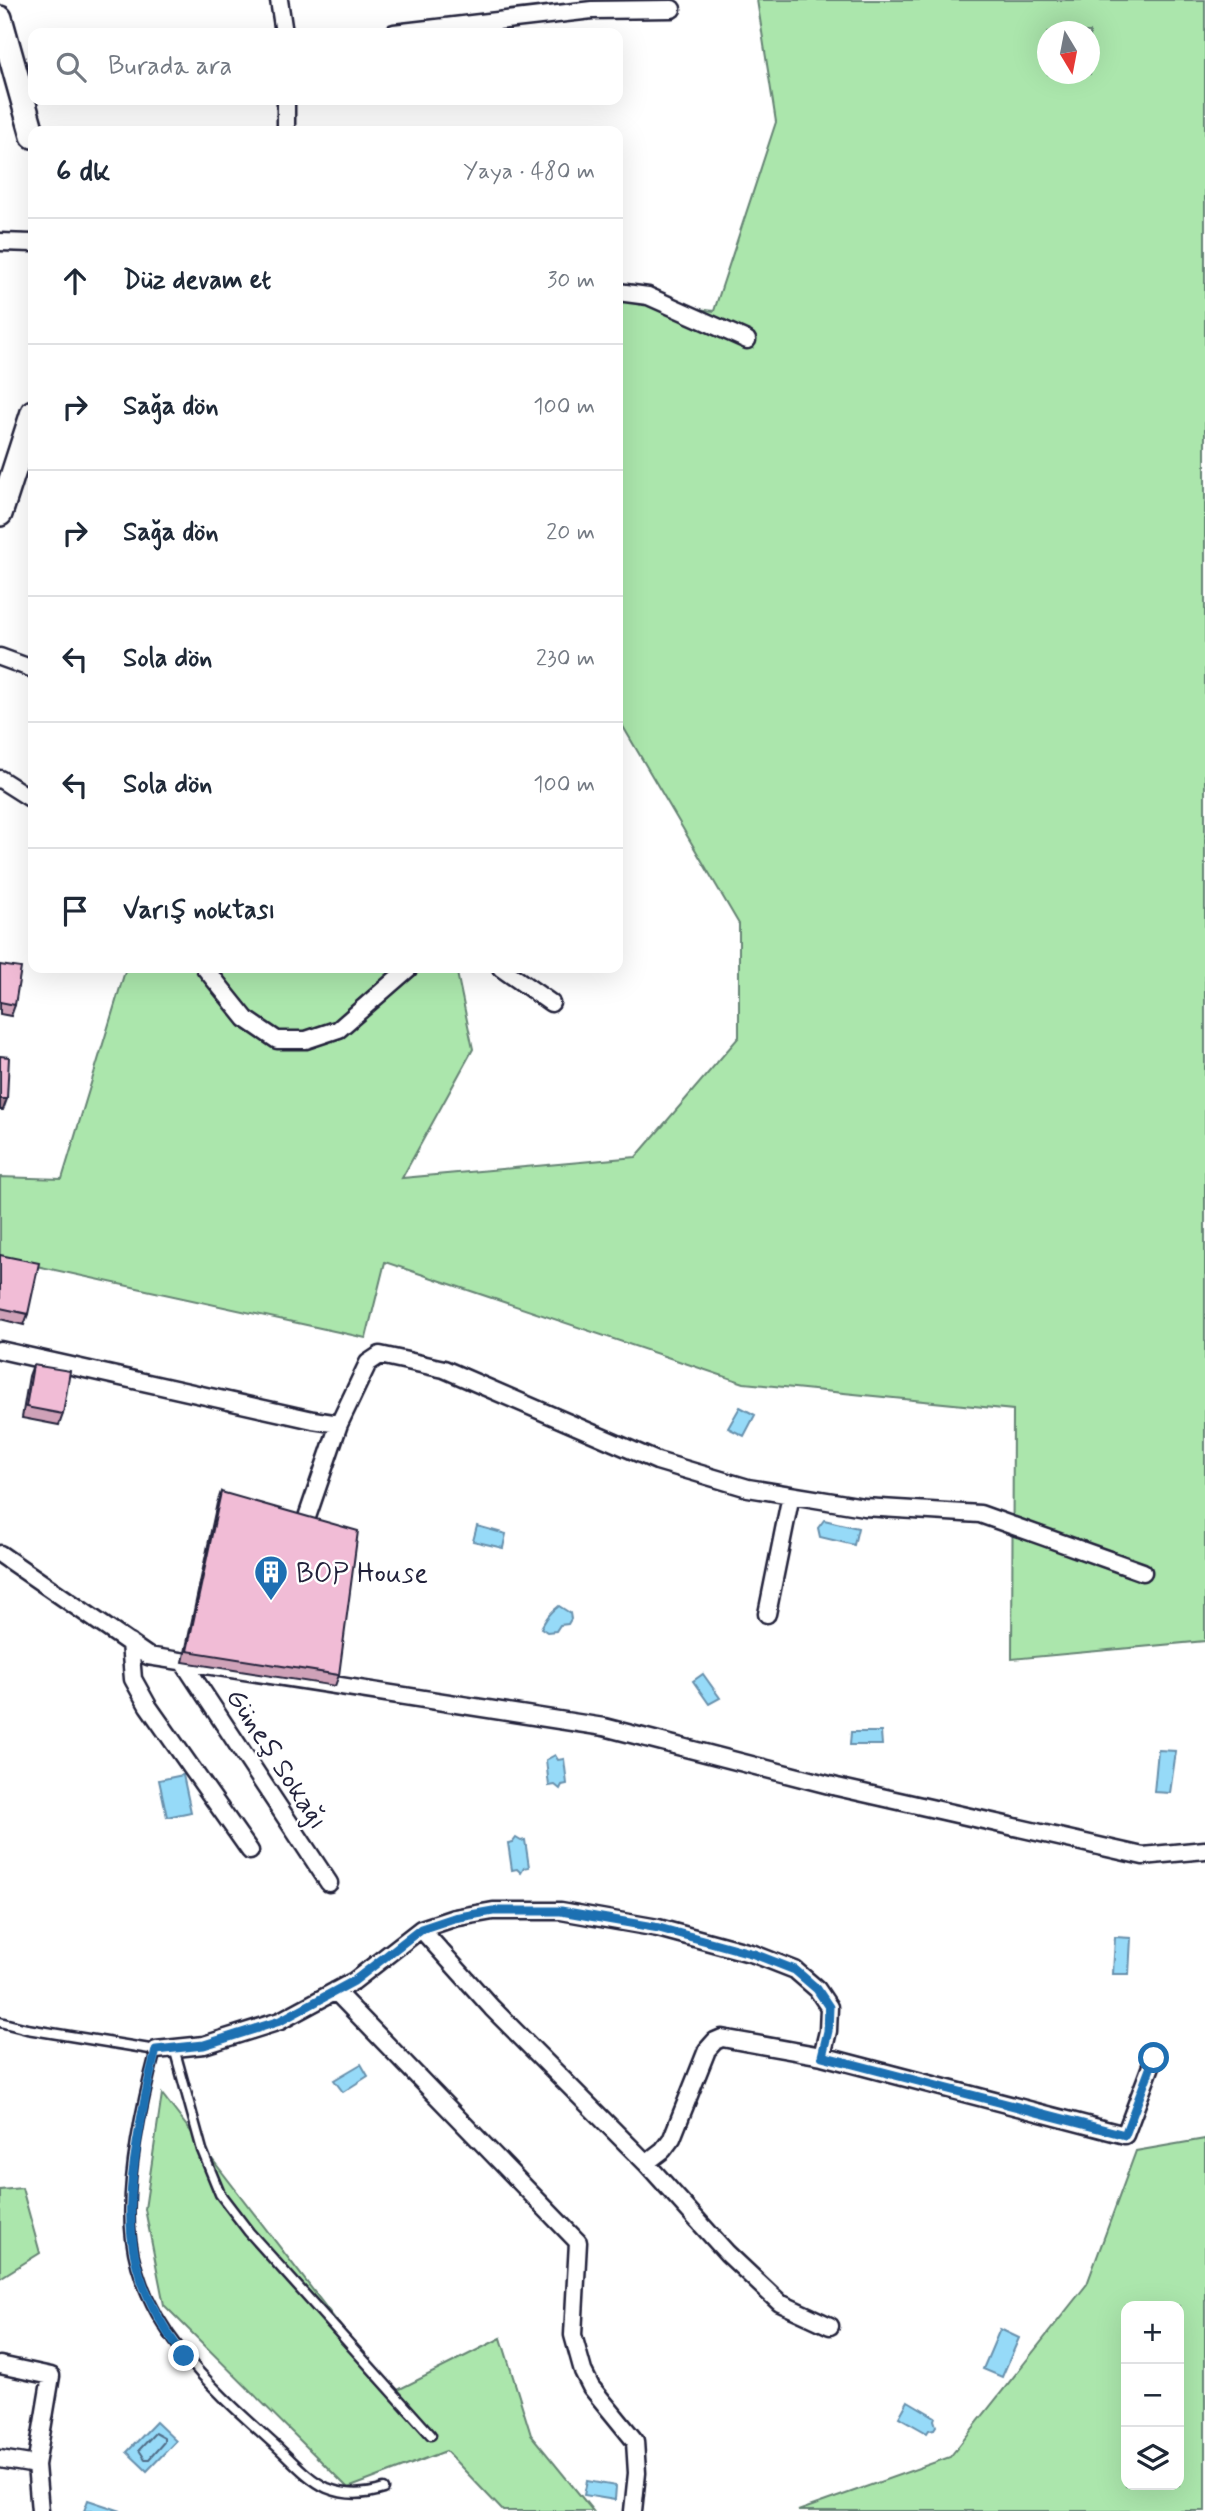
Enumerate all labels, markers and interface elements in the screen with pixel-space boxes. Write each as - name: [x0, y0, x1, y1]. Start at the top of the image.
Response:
- north arrow: [1037, 21, 1100, 84]
- search box: [28, 28, 623, 105]
- icon: search: [52, 48, 90, 86]
- text: Burada ara: [108, 50, 232, 84]
- text: 6 dk: [56, 152, 110, 191]
- text: Yaya · 480 m: [463, 157, 595, 187]
- icon: ahead: [56, 262, 94, 300]
- text: Düz devam et: [123, 264, 271, 298]
- text: 30 m: [547, 266, 595, 296]
- icon: right: [56, 388, 94, 426]
- text: Sağa dön: [123, 390, 219, 424]
- text: 100 m: [533, 392, 595, 422]
- icon: right: [56, 514, 94, 552]
- text: Sağa dön: [123, 516, 219, 550]
- text: 20 m: [546, 518, 595, 548]
- icon: left: [56, 640, 94, 678]
- text: Sola dön: [123, 642, 212, 676]
- text: 230 m: [536, 644, 595, 674]
- icon: left: [56, 766, 94, 804]
- text: Sola dön: [123, 768, 212, 802]
- text: 100 m: [533, 770, 595, 800]
- icon: arrive: [56, 892, 94, 930]
- text: Varış noktası: [123, 894, 275, 928]
- building icon: BOP House: [252, 1553, 290, 1602]
- place label: BOP House: [296, 1556, 428, 1593]
- street label: Güneş Sokağı: [216, 1681, 335, 1837]
- route start: [1138, 2042, 1169, 2073]
- map controls: [1121, 2301, 1184, 2490]
- button: +: [1121, 2301, 1184, 2364]
- route end: [168, 2340, 199, 2371]
- button: −: [1121, 2364, 1184, 2427]
- button: layers: [1121, 2427, 1184, 2490]

